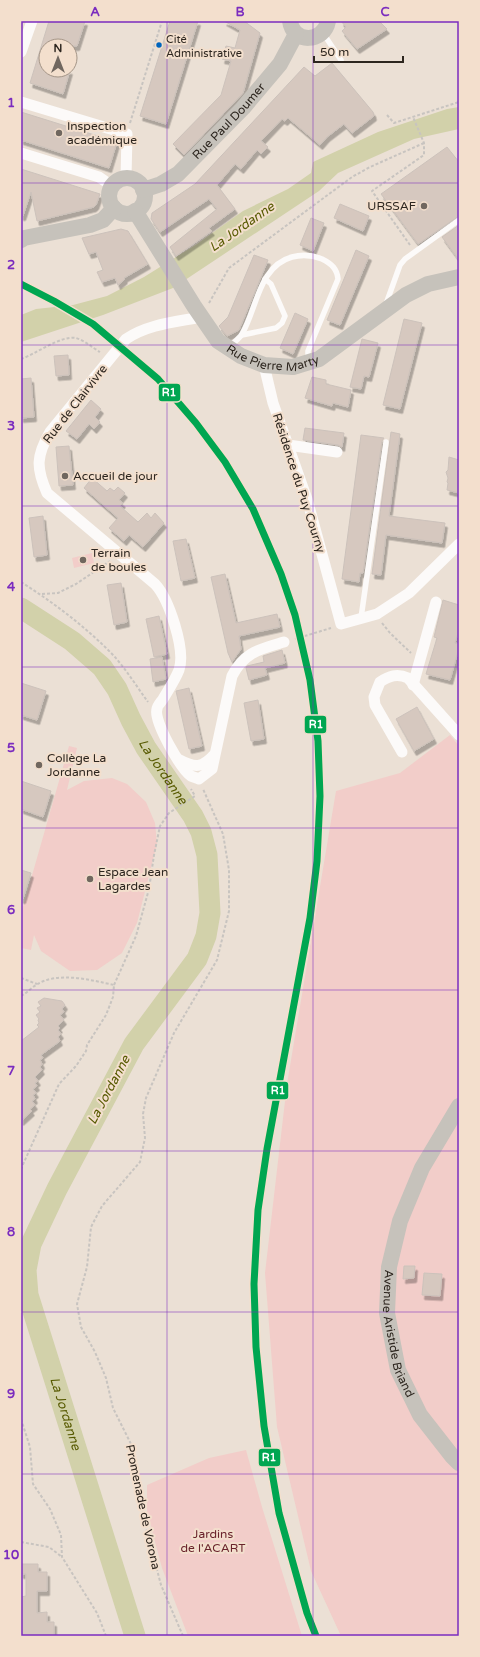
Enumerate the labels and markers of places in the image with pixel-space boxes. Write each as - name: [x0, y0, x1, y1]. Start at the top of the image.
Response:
- place label: Cité Administrative: [166, 33, 242, 60]
- marker: Cité Administrative: [154, 40, 164, 50]
- place label: Inspection académique: [67, 119, 137, 147]
- marker: Inspection académique: [54, 128, 64, 138]
- place label: URSSAF: [367, 199, 416, 213]
- marker: URSSAF: [419, 201, 429, 211]
- place label: Accueil de jour: [73, 469, 158, 483]
- marker: Accueil de jour: [60, 471, 70, 481]
- place label: Terrain de boules: [91, 546, 146, 574]
- marker: Terrain de boules: [78, 555, 88, 565]
- place label: Collège La Jordanne: [47, 751, 106, 779]
- marker: Collège La Jordanne: [34, 760, 44, 770]
- place label: Espace Jean Lagardes: [98, 865, 168, 893]
- marker: Espace Jean Lagardes: [85, 874, 95, 884]

